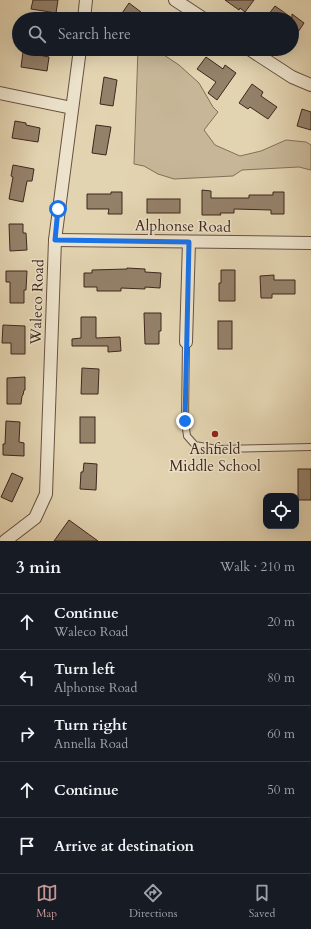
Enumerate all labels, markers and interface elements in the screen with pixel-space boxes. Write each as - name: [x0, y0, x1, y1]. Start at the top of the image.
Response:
- search box: [12, 12, 299, 56]
- icon: search: [26, 23, 48, 45]
- text: Search here: [58, 24, 131, 44]
- route start: [49, 200, 67, 218]
- street label: Alphonse Road: [135, 215, 231, 237]
- street label: Waleco Road: [25, 259, 48, 346]
- route end: [176, 412, 194, 430]
- marker: Ashfield Middle School: [210, 429, 220, 439]
- place label: Ashfield Middle School: [169, 439, 261, 476]
- map controls: [263, 493, 299, 529]
- button: locate: [263, 493, 299, 529]
- text: 3 min: [16, 556, 61, 579]
- text: Walk · 210 m: [220, 558, 295, 576]
- text: Continue: [54, 603, 119, 623]
- icon: ahead: [16, 611, 38, 633]
- text: 20 m: [267, 613, 295, 631]
- text: Waleco Road: [54, 623, 128, 641]
- text: Turn left: [54, 659, 115, 679]
- icon: left: [16, 667, 38, 689]
- text: 80 m: [267, 669, 295, 687]
- text: Alphonse Road: [54, 679, 137, 697]
- text: Turn right: [54, 715, 127, 735]
- icon: right: [16, 723, 38, 745]
- text: 60 m: [267, 725, 295, 743]
- text: Annella Road: [54, 735, 128, 753]
- icon: ahead: [16, 779, 38, 801]
- text: Continue: [54, 780, 119, 800]
- text: 50 m: [267, 781, 295, 799]
- icon: arrive: [16, 835, 38, 857]
- text: Arrive at destination: [54, 836, 194, 856]
- tab: Map: [36, 882, 58, 921]
- tab: Directions: [129, 882, 177, 921]
- tab: Saved: [249, 882, 275, 921]

